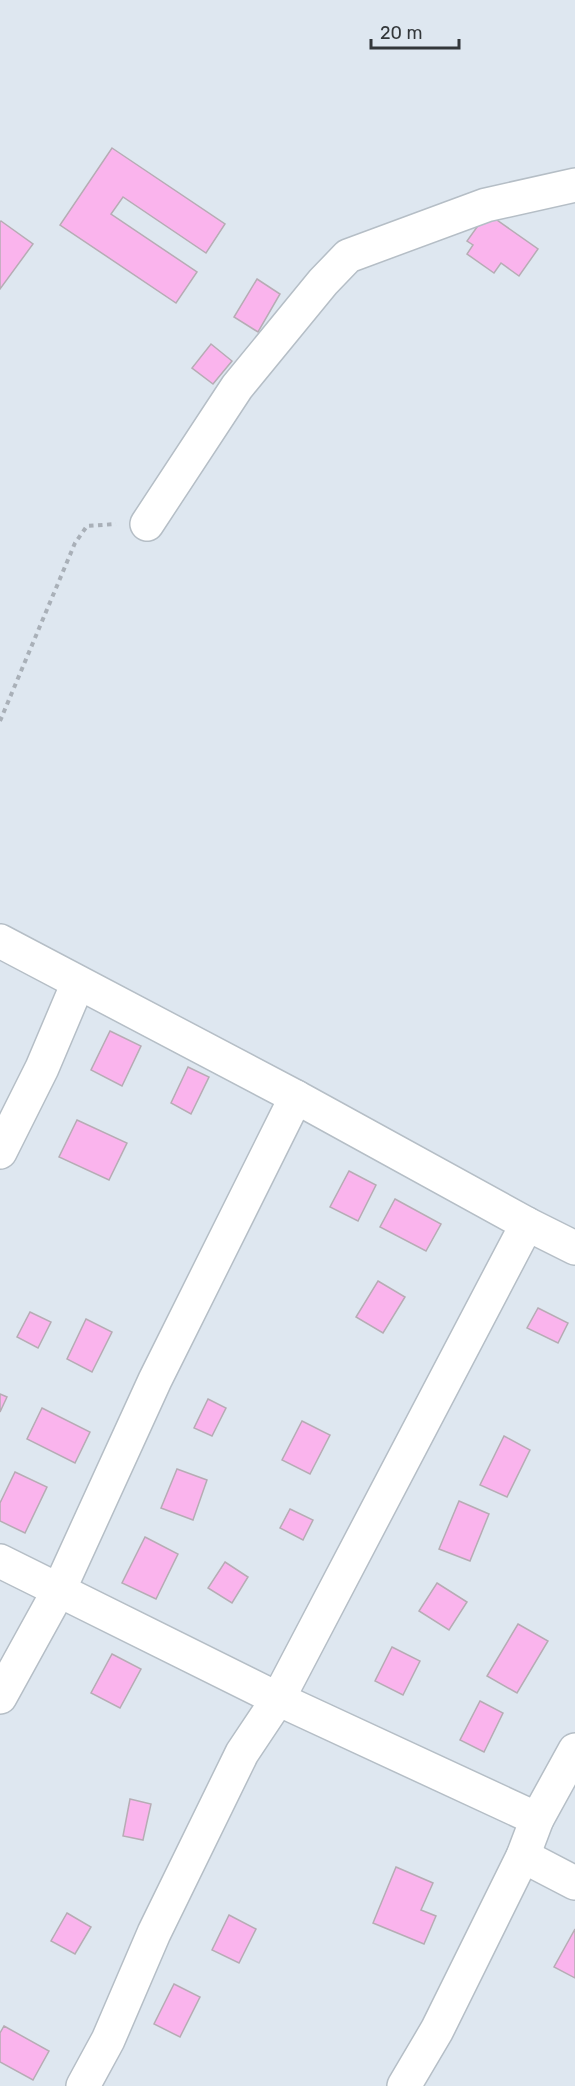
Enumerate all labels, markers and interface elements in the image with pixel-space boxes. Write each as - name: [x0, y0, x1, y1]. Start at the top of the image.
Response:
- scale bar: [371, 12, 460, 50]
- text: 20 m: [380, 22, 422, 44]

